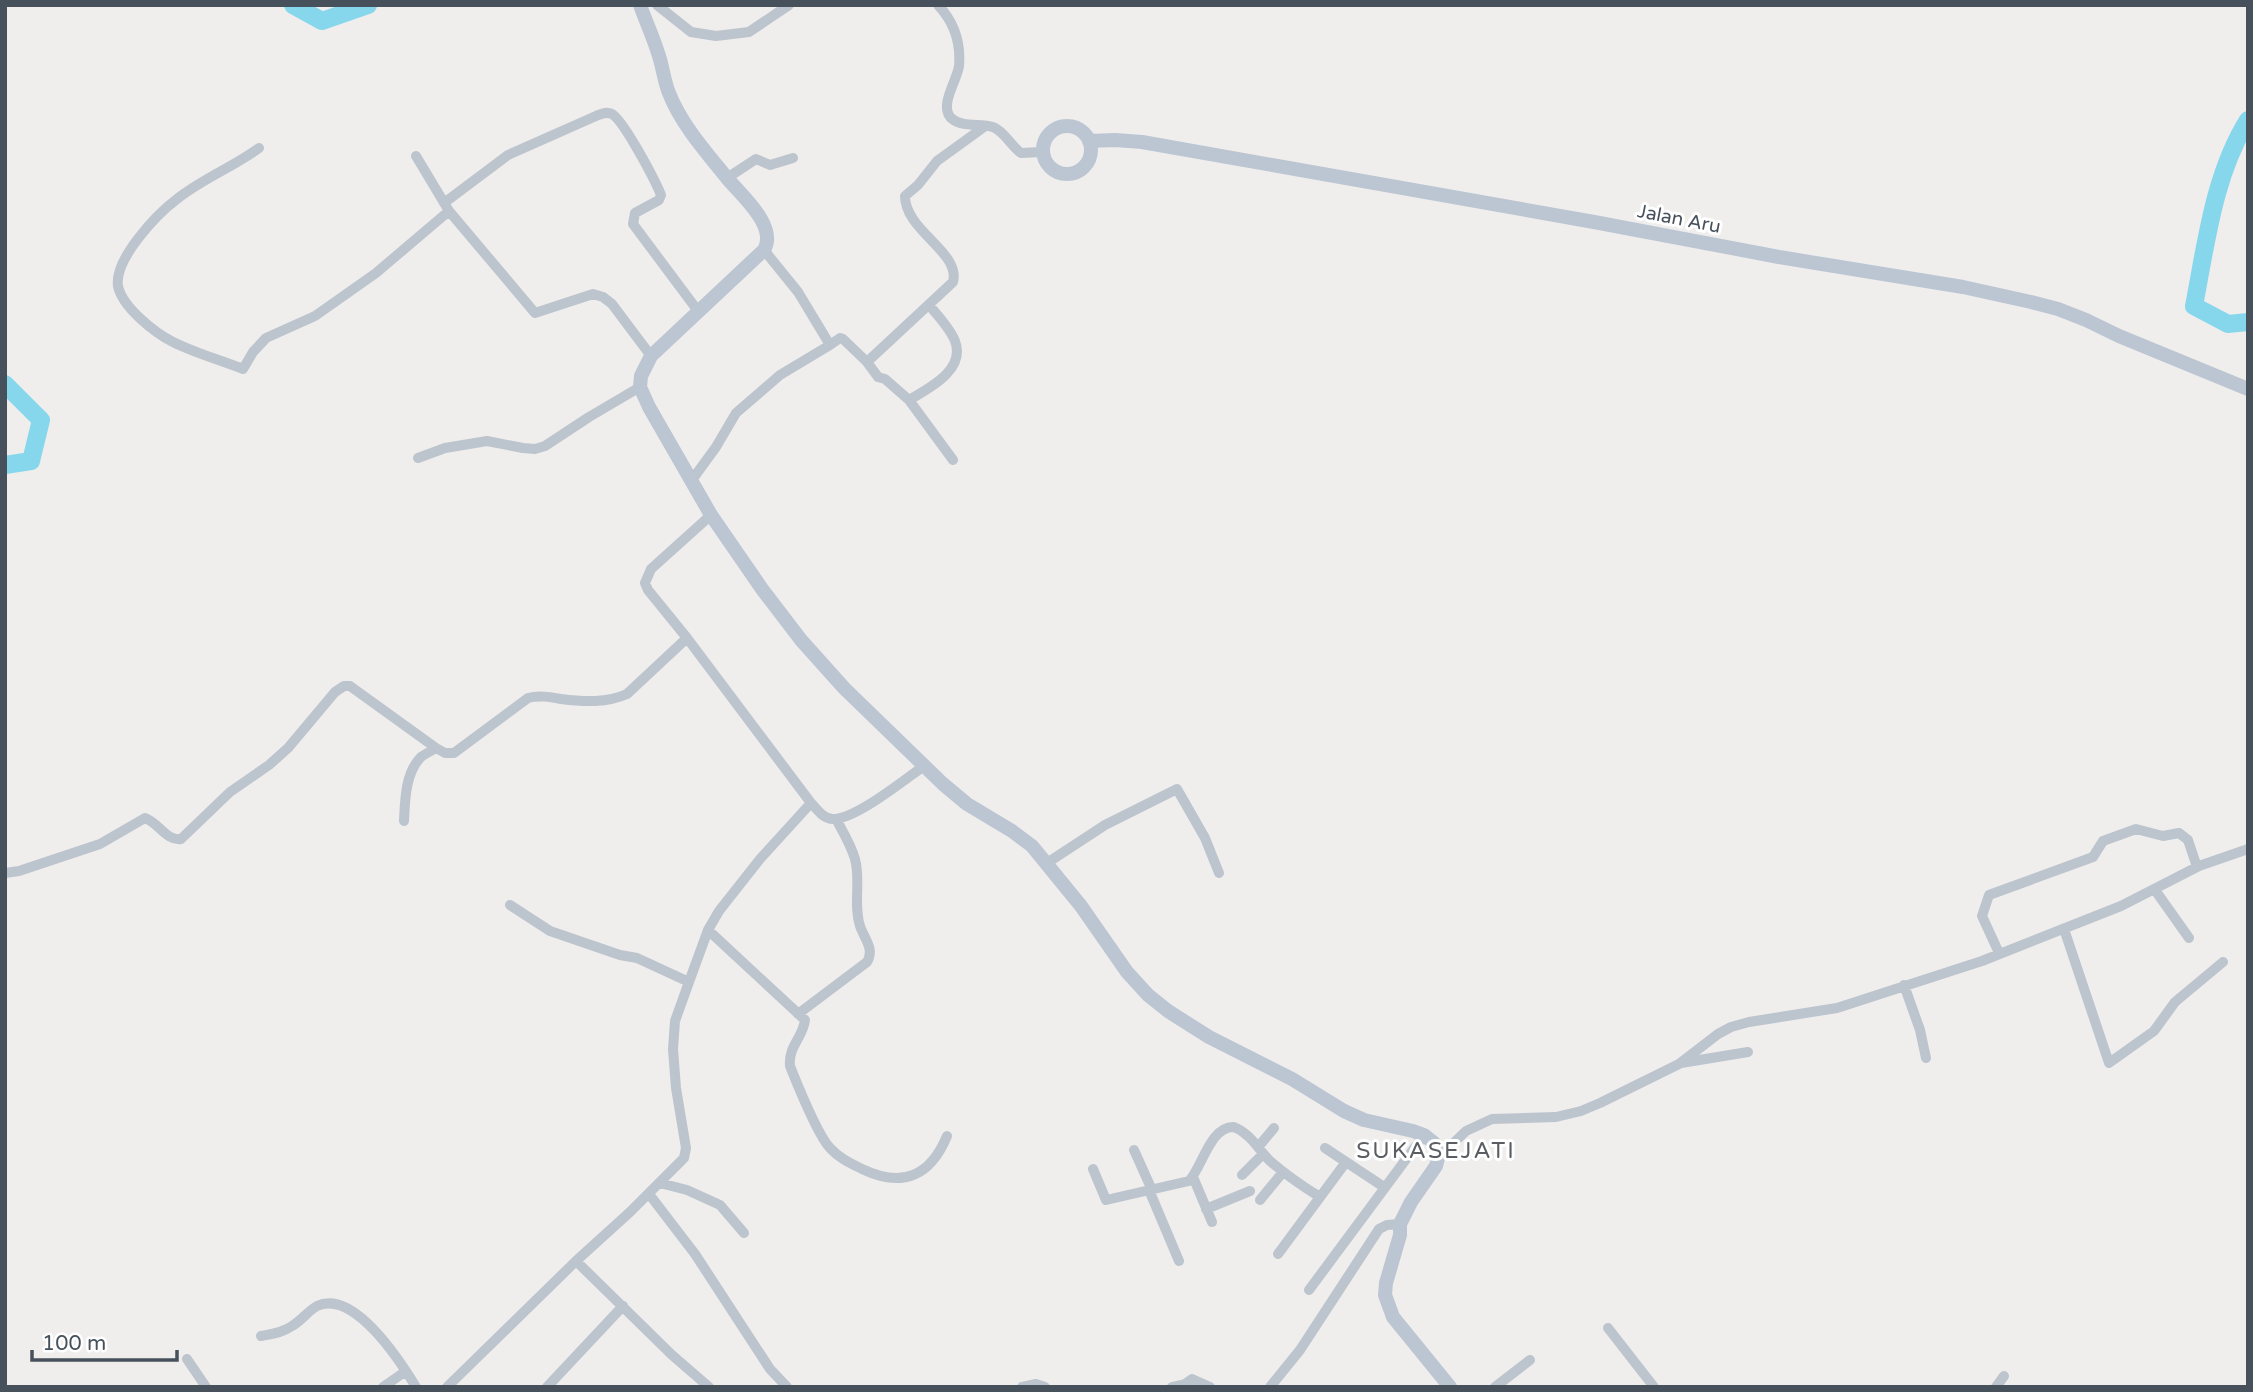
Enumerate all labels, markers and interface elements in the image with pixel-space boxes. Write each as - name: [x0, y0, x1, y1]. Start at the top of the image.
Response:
- street label: Jalan Aru: [1635, 200, 1723, 238]
- district label: SUKASEJATI: [1356, 1137, 1516, 1165]
- scale bar: [32, 1318, 177, 1362]
- text: 100 m: [42, 1331, 106, 1356]

